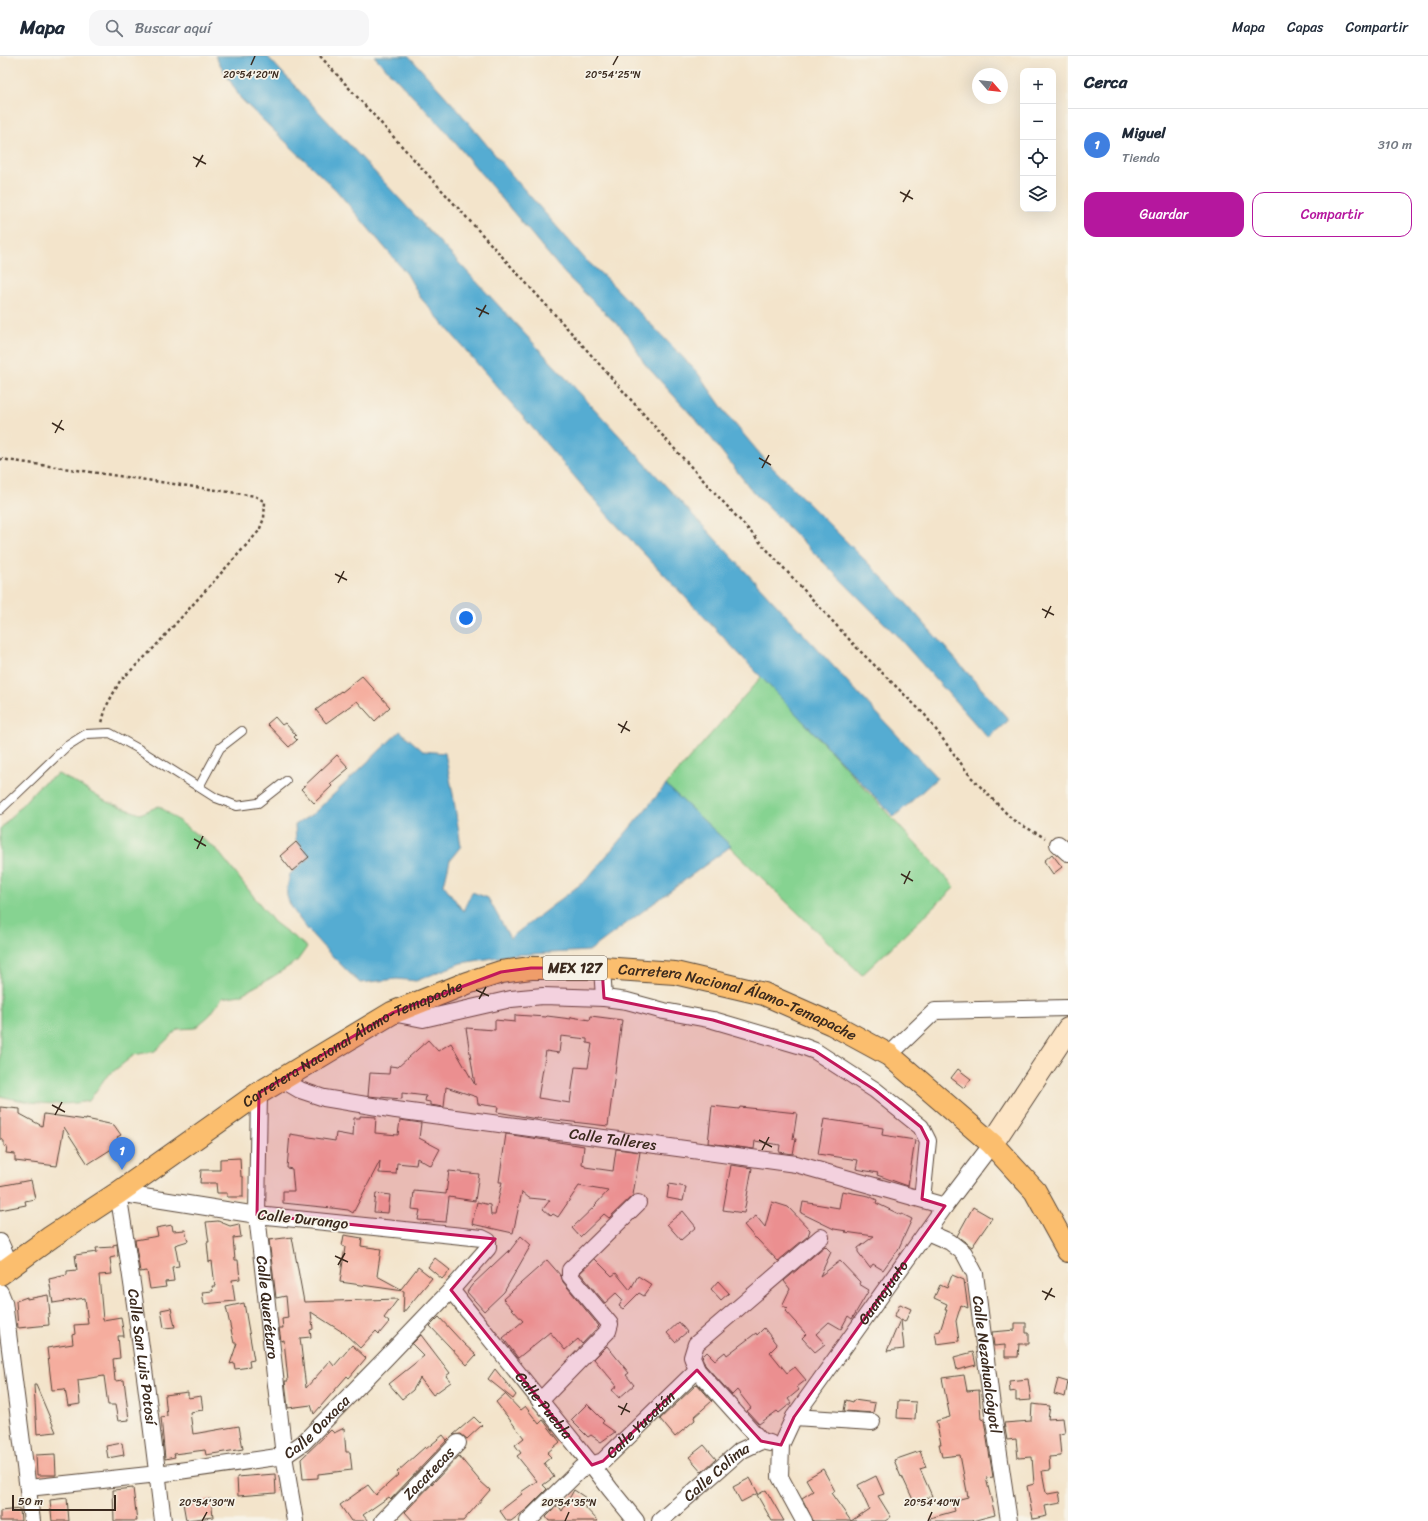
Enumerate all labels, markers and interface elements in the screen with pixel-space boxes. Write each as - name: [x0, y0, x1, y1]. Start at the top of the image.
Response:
- search box: [89, 10, 369, 46]
- text: Mapa: [20, 11, 65, 44]
- text: Buscar aquí: [135, 15, 211, 41]
- text: Mapa: [1232, 15, 1265, 40]
- text: Capas: [1287, 15, 1324, 40]
- text: Compartir: [1346, 15, 1408, 40]
- icon: search: [103, 17, 125, 39]
- text: 20°54'20"N: [223, 66, 279, 84]
- text: 20°54'25"N: [585, 66, 641, 84]
- text: Cerca: [1084, 67, 1127, 97]
- north arrow: [972, 68, 1008, 104]
- map controls: [1020, 68, 1056, 212]
- button: +: [1020, 68, 1056, 104]
- button: −: [1020, 104, 1056, 140]
- text: Miguel: [1122, 120, 1166, 146]
- text: 1: [1094, 133, 1100, 156]
- text: 310 m: [1378, 133, 1412, 156]
- button: locate: [1020, 140, 1056, 176]
- text: Tienda: [1122, 146, 1160, 169]
- button: layers: [1020, 176, 1056, 212]
- button: Guardar: [1084, 192, 1244, 237]
- button: Compartir: [1252, 192, 1412, 237]
- your location: [456, 608, 476, 628]
- road number: MEX 127: [543, 956, 607, 980]
- street label: Carretera Nacional Álamo-Temapache: [618, 956, 862, 1048]
- street label: Carretera Nacional Álamo-Temapache: [236, 973, 467, 1114]
- street label: Calle Talleres: [568, 1121, 659, 1158]
- pin: 1: [109, 1137, 135, 1170]
- street label: Calle Durango: [256, 1201, 350, 1237]
- street label: Calle Querétaro: [249, 1254, 286, 1361]
- street label: Guanajuato: [851, 1254, 916, 1330]
- street label: Calle San Luis Potosí: [120, 1287, 164, 1428]
- street label: Calle Nezahualcóyotl: [965, 1294, 1009, 1436]
- street label: Calle Puebla: [508, 1365, 580, 1445]
- street label: Calle Yucatán: [599, 1384, 682, 1465]
- street label: Calle Oaxaca: [278, 1388, 357, 1466]
- street label: Calle Colima: [677, 1435, 754, 1508]
- street label: Zacatecas: [396, 1440, 461, 1506]
- text: 50 m: [18, 1492, 43, 1511]
- scale bar: [12, 1493, 116, 1512]
- text: 20°54'30"N: [179, 1494, 235, 1512]
- text: 20°54'35"N: [541, 1494, 597, 1512]
- text: 20°54'40"N: [904, 1494, 960, 1512]

